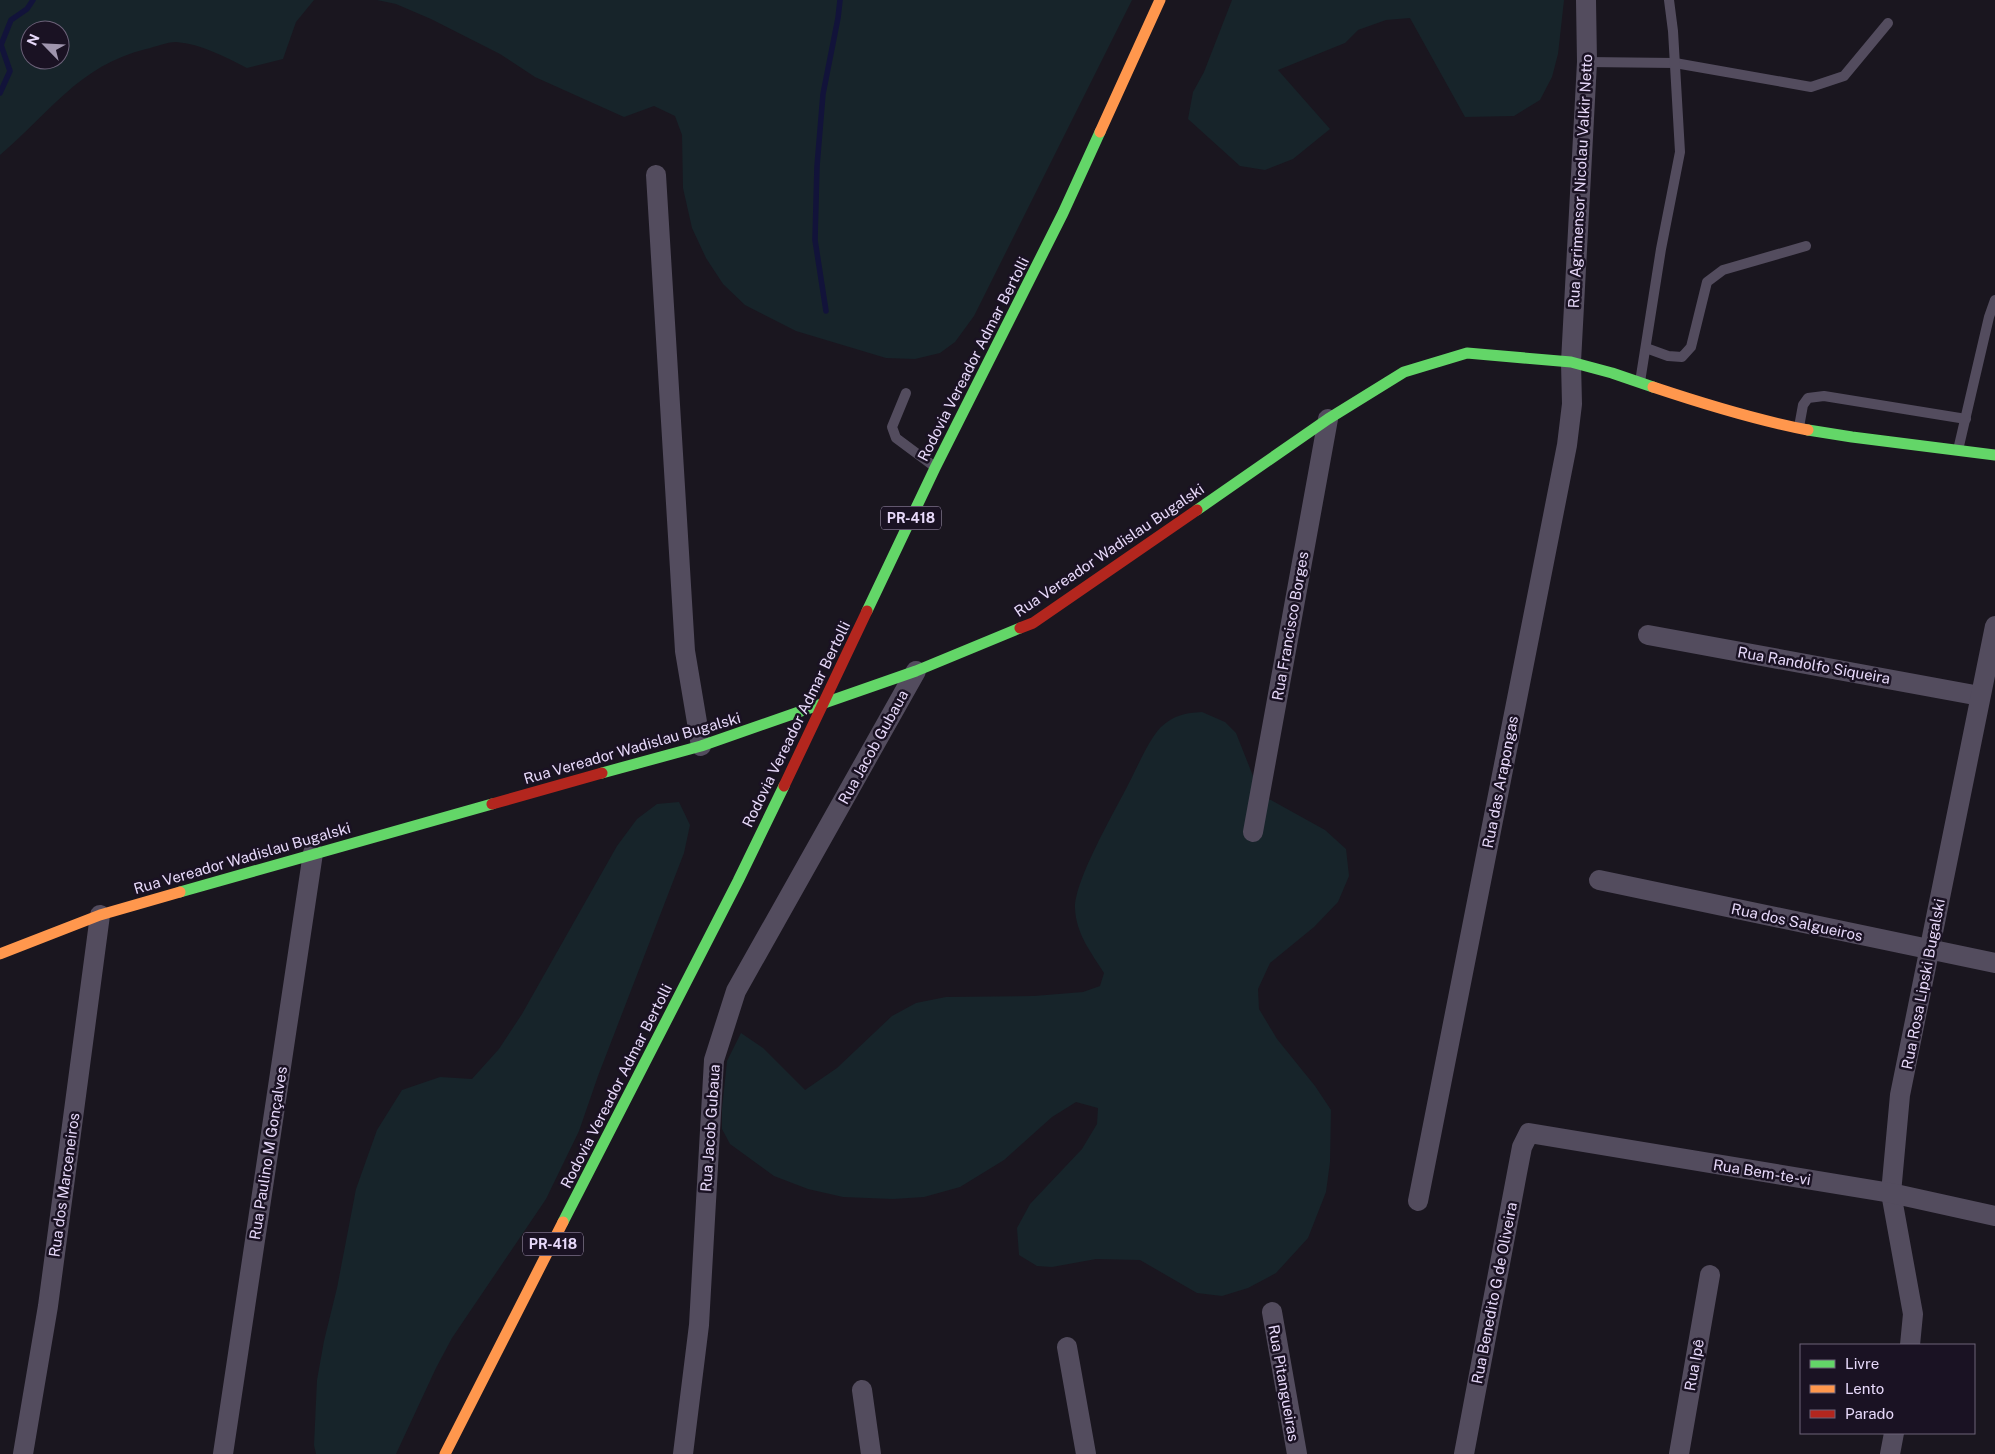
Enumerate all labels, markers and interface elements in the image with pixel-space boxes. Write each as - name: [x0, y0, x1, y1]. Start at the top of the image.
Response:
- north arrow: [20, 20, 70, 70]
- text: N: [24, 31, 43, 48]
- street label: Rua Agrimensor Nicolau Valkir Netto: [1565, 53, 1595, 309]
- street label: Rodovia Vereador Admar Bertolli: [914, 254, 1032, 464]
- street label: Rua Vereador Wadislau Bugalski: [1011, 480, 1207, 620]
- road number: PR-418: [881, 506, 941, 530]
- street label: Rua Francisco Borges: [1269, 550, 1311, 702]
- street label: Rodovia Vereador Admar Bertolli: [739, 618, 853, 830]
- street label: Rua Randolfo Siqueira: [1736, 643, 1892, 687]
- street label: Rua Jacob Gubaua: [835, 687, 911, 807]
- street label: Rua Vereador Wadislau Bugalski: [522, 709, 742, 787]
- street label: Rua das Arapongas: [1479, 714, 1521, 850]
- street label: Rua Vereador Wadislau Bugalski: [132, 819, 352, 897]
- street label: Rua Rosa Lipski Bugalski: [1898, 897, 1948, 1071]
- street label: Rua dos Salgueiros: [1730, 900, 1864, 944]
- street label: Rodovia Vereador Admar Bertolli: [557, 981, 675, 1191]
- street label: Rua Jacob Gubaua: [697, 1064, 723, 1192]
- street label: Rua Paulino M Gonçalves: [246, 1065, 290, 1241]
- street label: Rua dos Marceneiros: [45, 1112, 83, 1258]
- street label: Rua Bem-te-vi: [1712, 1156, 1812, 1188]
- street label: Rua Benedito G de Oliveira: [1468, 1201, 1520, 1385]
- road number: PR-418: [523, 1232, 583, 1256]
- street label: Rua Pitangueiras: [1265, 1323, 1303, 1443]
- street label: Rua Ipê: [1681, 1338, 1707, 1392]
- legend: [1800, 1344, 1975, 1434]
- text: Livre: [1845, 1355, 1879, 1372]
- text: Lento: [1845, 1380, 1884, 1397]
- text: Parado: [1845, 1405, 1894, 1422]

